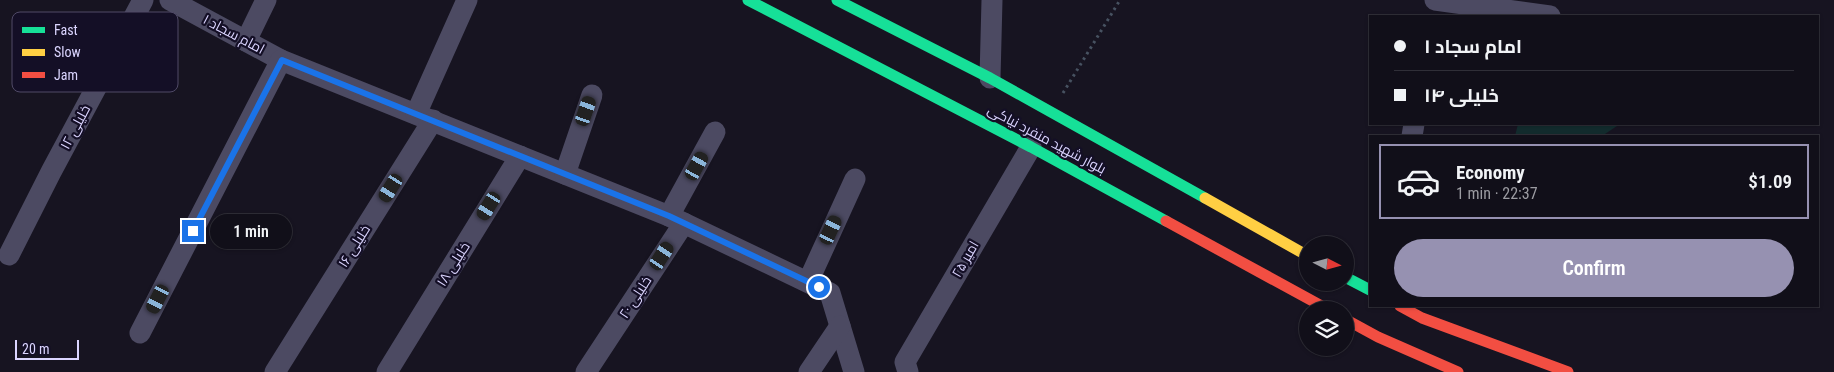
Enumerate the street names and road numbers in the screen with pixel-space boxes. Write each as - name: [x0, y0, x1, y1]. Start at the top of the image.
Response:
- street label: امام سجاد ۱: [200, 11, 267, 59]
- street label: بلوار شهید منفرد نیاکی: [985, 101, 1109, 177]
- street label: خلیلی ۱۲: [57, 102, 93, 152]
- street label: خلیلی ۱۶: [335, 222, 373, 270]
- street label: امیر ۲۵: [948, 238, 982, 280]
- street label: خلیلی ۱۸: [433, 239, 473, 289]
- street label: خلیلی ۲۰: [616, 273, 654, 321]

